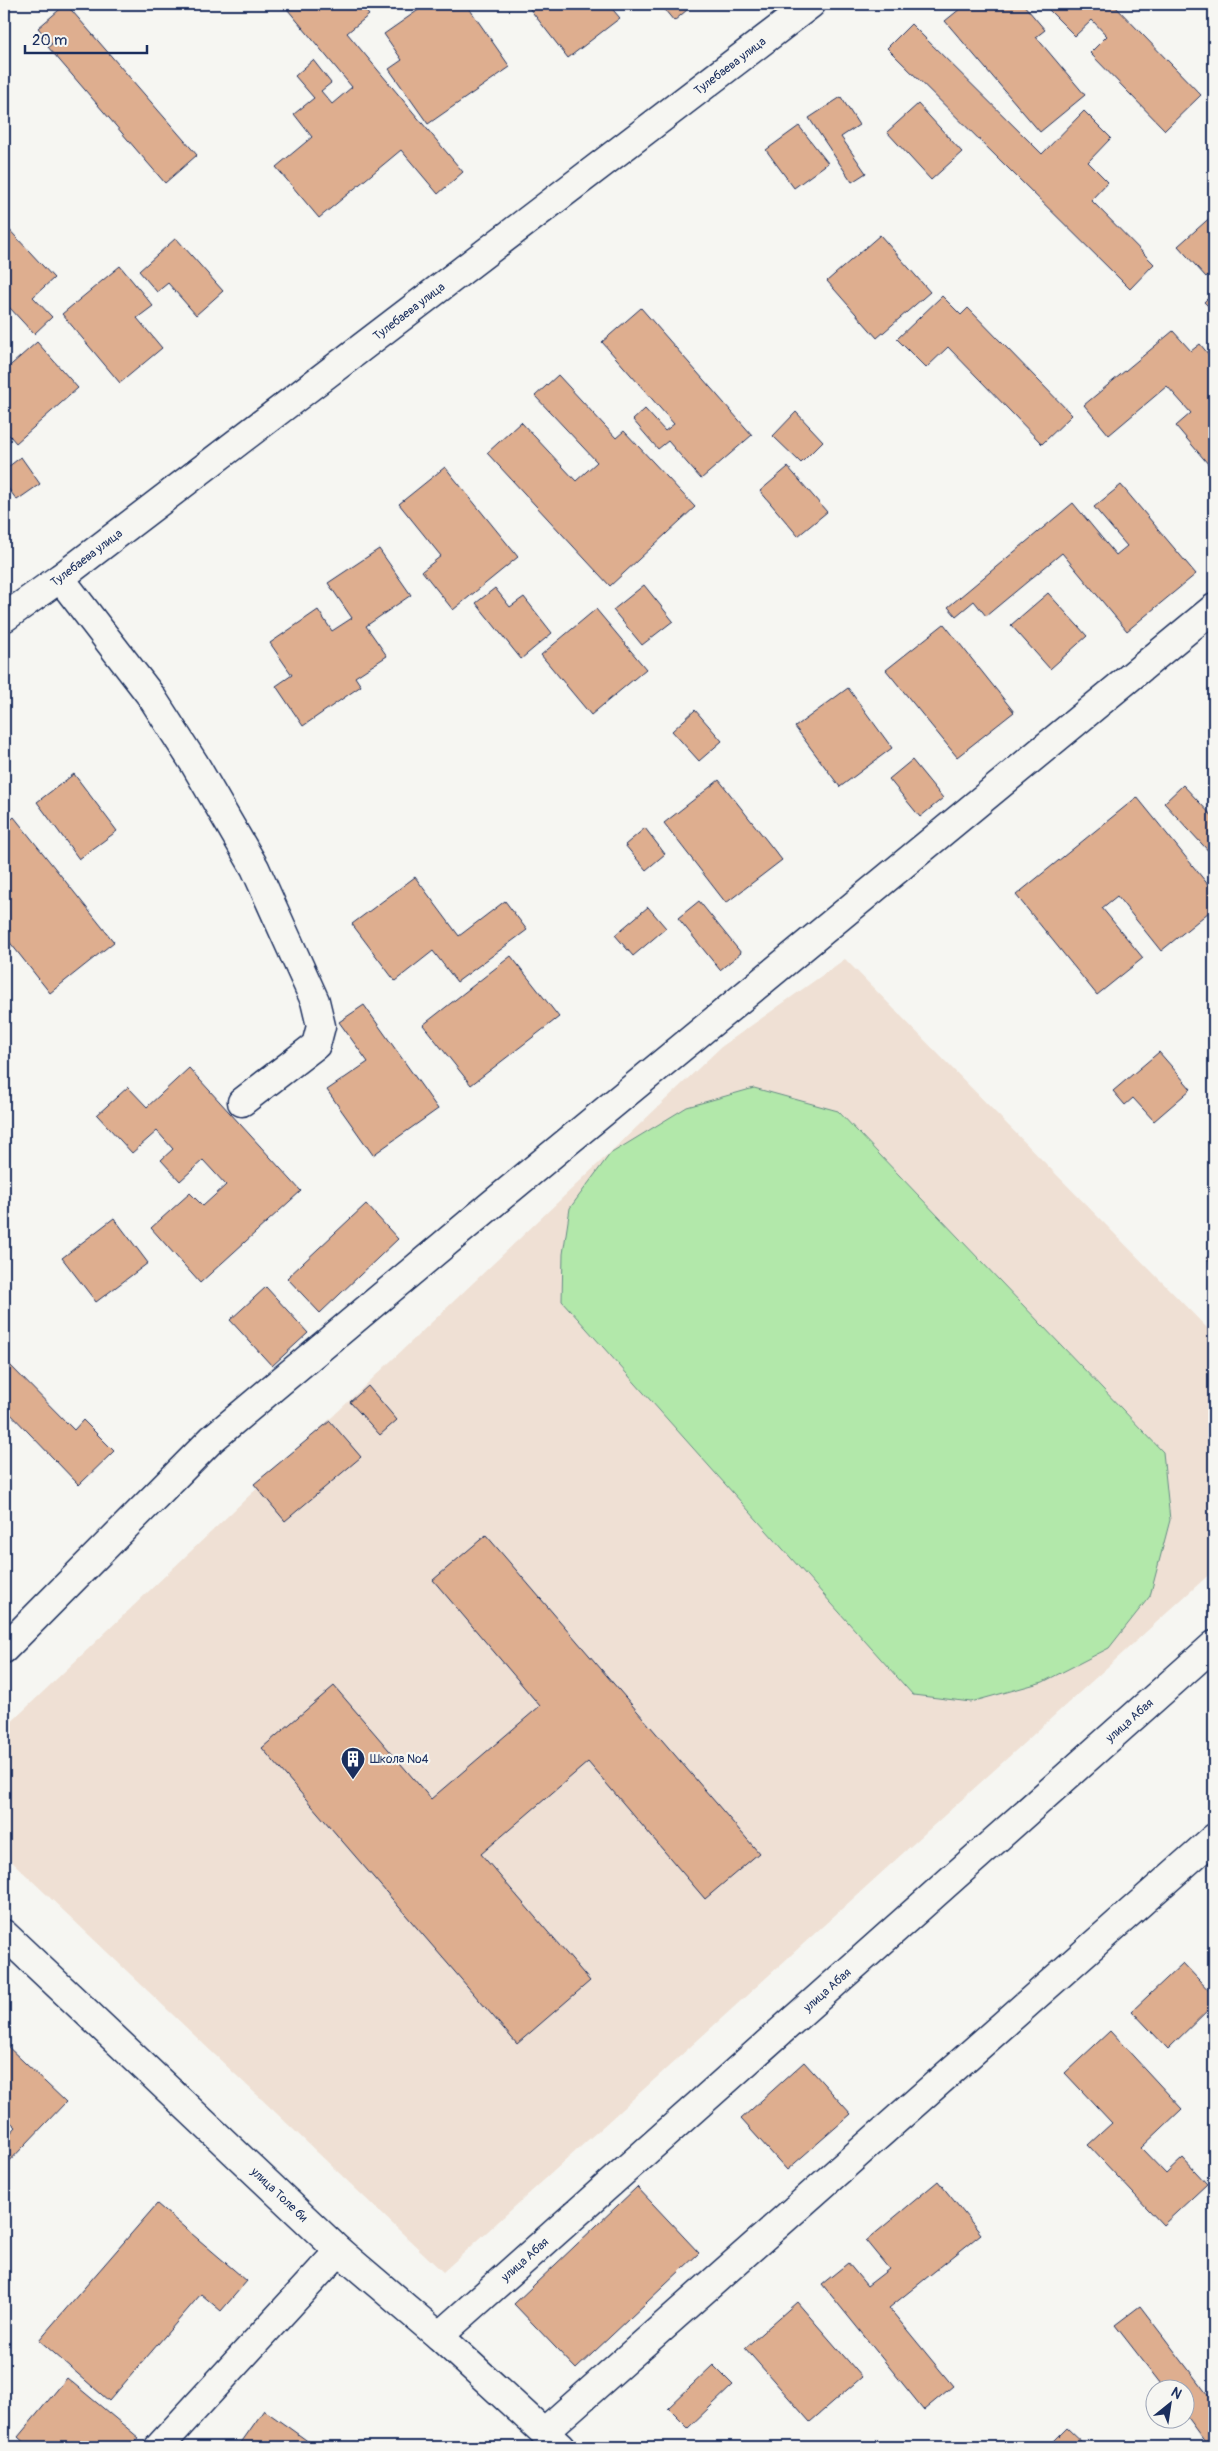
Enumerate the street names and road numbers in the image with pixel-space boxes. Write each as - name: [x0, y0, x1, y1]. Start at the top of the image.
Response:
- street label: Тулебаева улица: [691, 34, 769, 98]
- street label: Тулебаева улица: [370, 279, 448, 344]
- street label: Тулебаева улица: [47, 525, 126, 590]
- street label: улица Абая: [1102, 1695, 1156, 1746]
- street label: улица Абая: [800, 1965, 854, 2016]
- street label: улица Толе би: [247, 2163, 311, 2225]
- street label: улица Абая: [497, 2234, 552, 2285]

